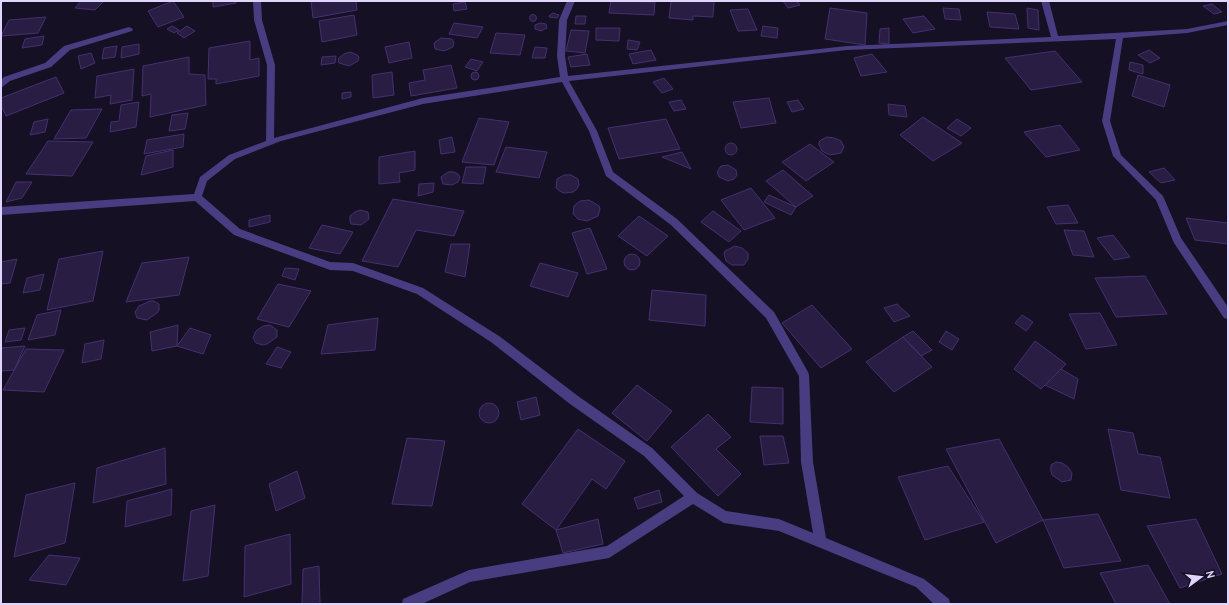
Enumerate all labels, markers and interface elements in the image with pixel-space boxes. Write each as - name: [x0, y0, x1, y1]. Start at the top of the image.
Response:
- north arrow: [1181, 557, 1221, 597]
- text: N: [1203, 569, 1218, 580]

